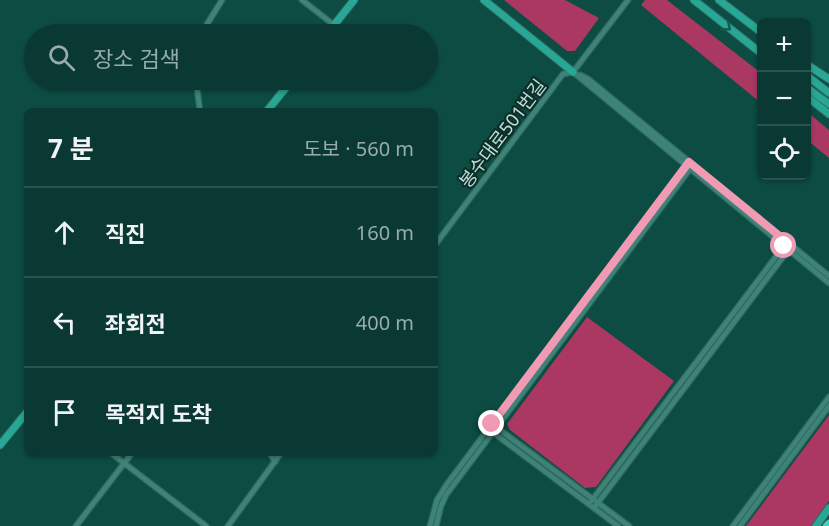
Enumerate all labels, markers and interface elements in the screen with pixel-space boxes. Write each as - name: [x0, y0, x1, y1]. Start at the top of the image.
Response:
- map controls: [757, 18, 811, 180]
- button: +: [757, 18, 811, 72]
- one-way arrow: [720, 19, 731, 30]
- search box: [24, 24, 438, 90]
- icon: search: [45, 41, 78, 74]
- text: 장소 검색: [93, 43, 180, 73]
- button: −: [757, 72, 811, 126]
- street label: 봉수대로501번길: [453, 74, 551, 192]
- button: locate: [757, 126, 811, 180]
- text: 7 분: [48, 130, 94, 166]
- text: 도보 · 560 m: [303, 135, 414, 162]
- icon: ahead: [48, 216, 81, 249]
- text: 직진: [105, 218, 145, 248]
- text: 160 m: [356, 219, 414, 246]
- route start: [770, 232, 796, 258]
- icon: left: [48, 306, 81, 339]
- text: 좌회전: [105, 308, 166, 338]
- text: 400 m: [356, 309, 414, 336]
- icon: arrive: [48, 396, 81, 429]
- text: 목적지 도착: [105, 398, 212, 428]
- route end: [478, 410, 504, 436]

